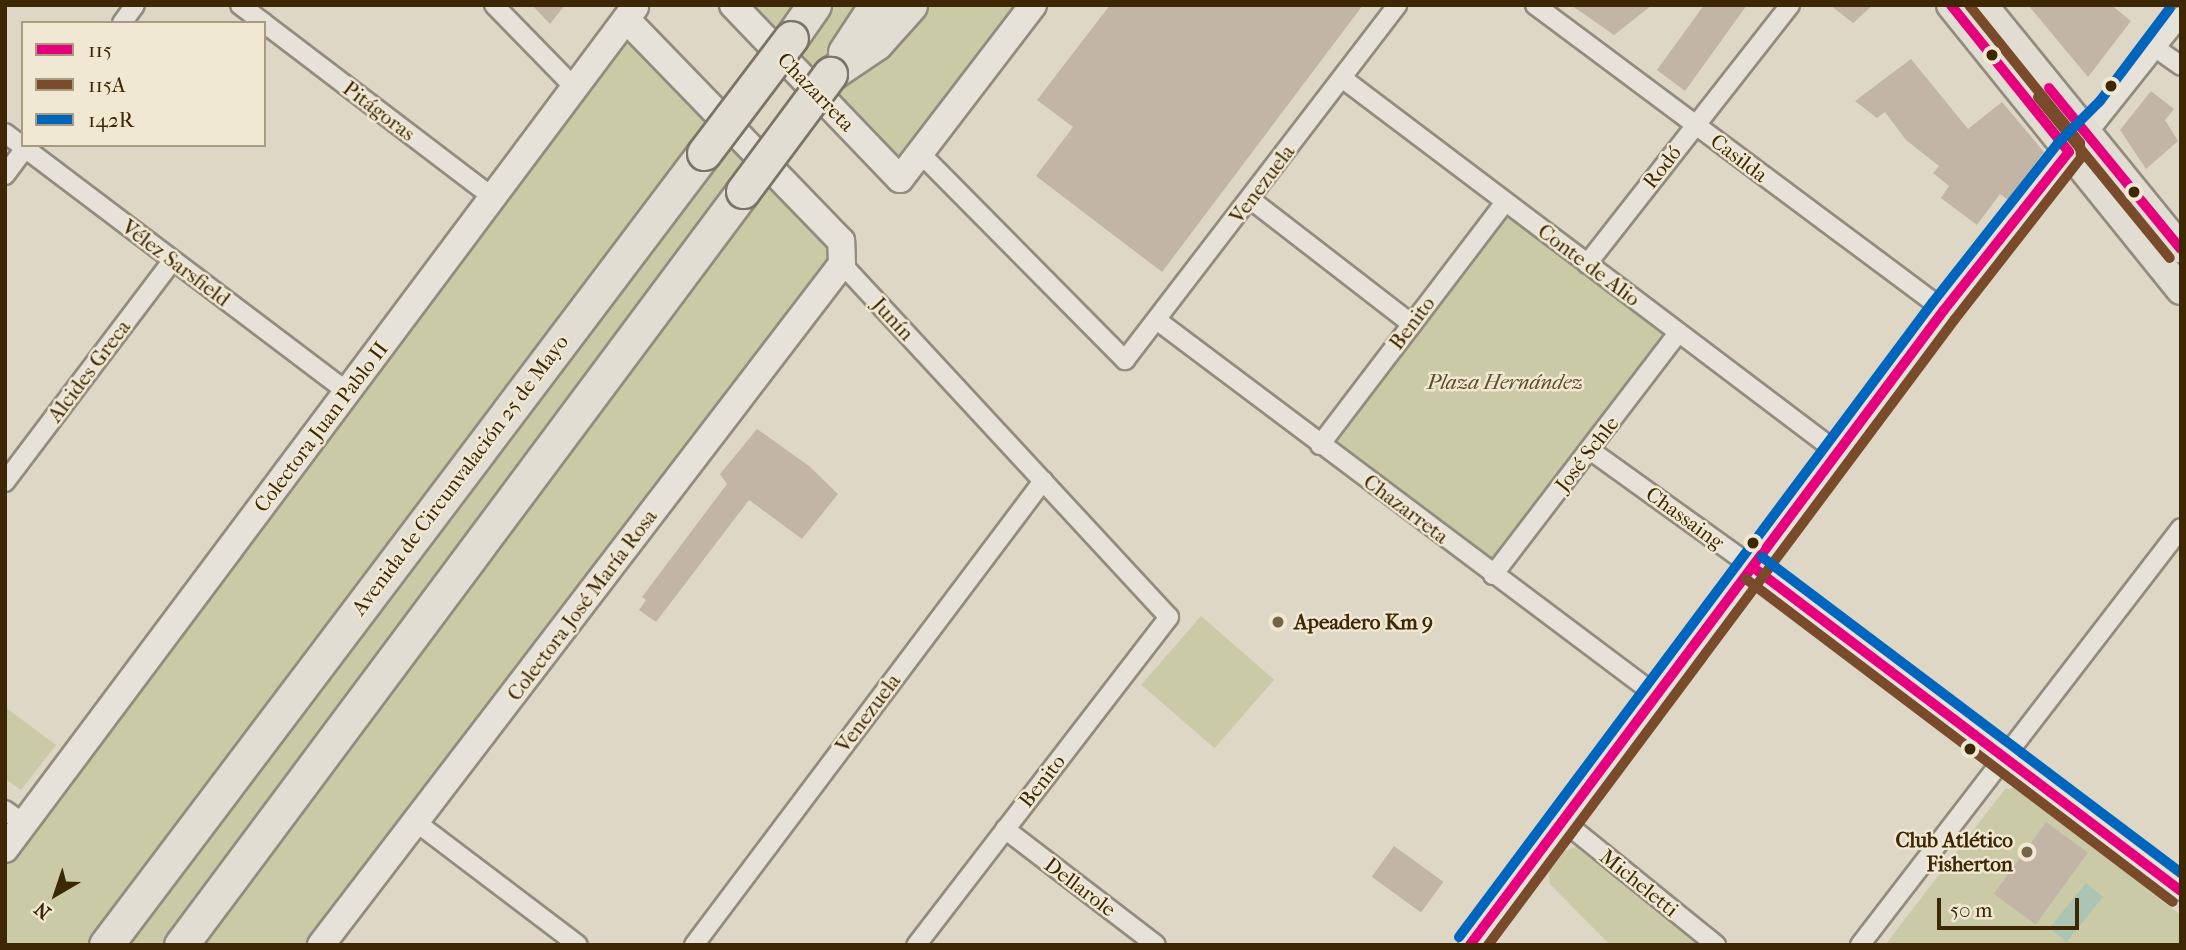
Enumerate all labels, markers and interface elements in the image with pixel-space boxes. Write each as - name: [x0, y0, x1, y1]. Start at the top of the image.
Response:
- legend: [21, 21, 266, 147]
- text: 115: [88, 38, 112, 62]
- street label: Chazarreta: [772, 47, 860, 137]
- unlabelled marker: [1985, 48, 1999, 62]
- text: 115A: [88, 73, 126, 97]
- street label: Pitágoras: [338, 76, 420, 146]
- unlabelled marker: [2104, 79, 2118, 93]
- text: 142R: [88, 108, 134, 132]
- street label: Casilda: [1706, 128, 1772, 188]
- street label: Venezuela: [1224, 140, 1300, 228]
- street label: Rodó: [1637, 140, 1687, 194]
- unlabelled marker: [2127, 185, 2141, 199]
- street label: Vélez Sarsfield: [117, 214, 235, 312]
- street label: Conte de Alio: [1533, 218, 1645, 312]
- street label: Benito: [1384, 291, 1440, 355]
- street label: Junín: [867, 292, 919, 346]
- street label: Alcides Greca: [42, 315, 136, 427]
- street label: Avenida de Circunvalación 25 de Mayo: [346, 330, 574, 620]
- street label: Colectora Juan Pablo II: [249, 337, 393, 517]
- park label: Plaza Hernández: [1427, 369, 1583, 395]
- street label: José Schle: [1550, 411, 1624, 497]
- street label: Chazarreta: [1358, 469, 1454, 549]
- street label: Chassaing: [1641, 481, 1729, 555]
- street label: Colectora José María Rosa: [502, 504, 662, 706]
- unlabelled marker: [1746, 536, 1760, 550]
- place label: Apeadero Km 9: [1294, 609, 1433, 635]
- marker: Apeadero Km 9: [1268, 612, 1288, 632]
- street label: Venezuela: [830, 669, 906, 757]
- unlabelled marker: [1963, 742, 1977, 756]
- street label: Benito: [1013, 749, 1071, 813]
- place label: Club Atlético Fisherton: [1895, 827, 2013, 877]
- street label: Micheletti: [1595, 844, 1683, 922]
- marker: Club Atlético Fisherton: [2019, 844, 2035, 860]
- street label: Dellarole: [1039, 852, 1121, 922]
- north arrow: [21, 859, 91, 929]
- scale bar: [1941, 884, 2083, 928]
- text: N: [30, 897, 55, 923]
- text: 50 m: [1950, 898, 1993, 922]

